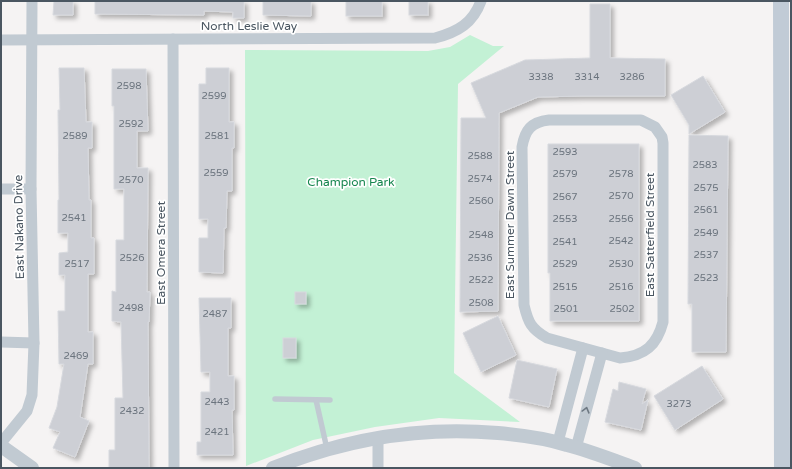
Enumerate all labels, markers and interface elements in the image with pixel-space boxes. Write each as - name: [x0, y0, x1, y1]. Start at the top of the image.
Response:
- street label: North Leslie Way: [201, 19, 298, 33]
- house number: 3338: [528, 71, 554, 83]
- house number: 3314: [574, 71, 600, 83]
- house number: 3286: [619, 71, 645, 83]
- house number: 2598: [116, 80, 142, 92]
- house number: 2599: [201, 90, 227, 102]
- house number: 2592: [118, 118, 144, 130]
- house number: 2589: [62, 130, 88, 142]
- house number: 2581: [204, 130, 230, 142]
- house number: 2593: [552, 146, 578, 158]
- house number: 2588: [467, 150, 493, 162]
- street label: East Summer Dawn Street: [503, 150, 517, 299]
- house number: 2583: [692, 159, 718, 171]
- house number: 2559: [203, 167, 229, 179]
- house number: 2579: [552, 168, 578, 180]
- house number: 2578: [608, 168, 634, 180]
- street label: East Satterfield Street: [643, 172, 657, 297]
- house number: 2574: [467, 173, 493, 185]
- street label: East Nakano Drive: [11, 174, 27, 279]
- house number: 2570: [118, 174, 144, 186]
- park label: Champion Park: [307, 175, 395, 189]
- house number: 2575: [693, 182, 719, 194]
- house number: 2570: [608, 190, 634, 202]
- house number: 2567: [552, 191, 578, 203]
- house number: 2560: [468, 195, 494, 207]
- street label: East Omera Street: [154, 201, 168, 305]
- house number: 2561: [693, 204, 719, 216]
- house number: 2541: [61, 212, 87, 224]
- house number: 2553: [552, 213, 578, 225]
- house number: 2556: [608, 213, 634, 225]
- house number: 2549: [693, 227, 719, 239]
- house number: 2548: [468, 229, 494, 241]
- house number: 2542: [608, 235, 634, 247]
- house number: 2541: [552, 236, 578, 248]
- house number: 2537: [693, 249, 719, 261]
- house number: 2526: [119, 252, 145, 264]
- house number: 2536: [467, 252, 493, 264]
- house number: 2517: [64, 258, 90, 270]
- house number: 2529: [552, 258, 578, 270]
- house number: 2530: [608, 258, 634, 270]
- house number: 2523: [693, 272, 719, 284]
- house number: 2522: [468, 274, 494, 286]
- house number: 2515: [552, 281, 578, 293]
- house number: 2516: [608, 281, 634, 293]
- house number: 2508: [468, 297, 494, 309]
- house number: 2498: [118, 302, 144, 314]
- house number: 2501: [553, 303, 579, 315]
- house number: 2502: [609, 303, 635, 315]
- house number: 2487: [202, 308, 228, 320]
- house number: 2469: [63, 350, 89, 362]
- house number: 2443: [204, 396, 230, 408]
- house number: 3273: [666, 398, 692, 410]
- house number: 2432: [119, 405, 145, 417]
- one-way arrow: [581, 407, 590, 414]
- house number: 2421: [204, 426, 230, 438]

